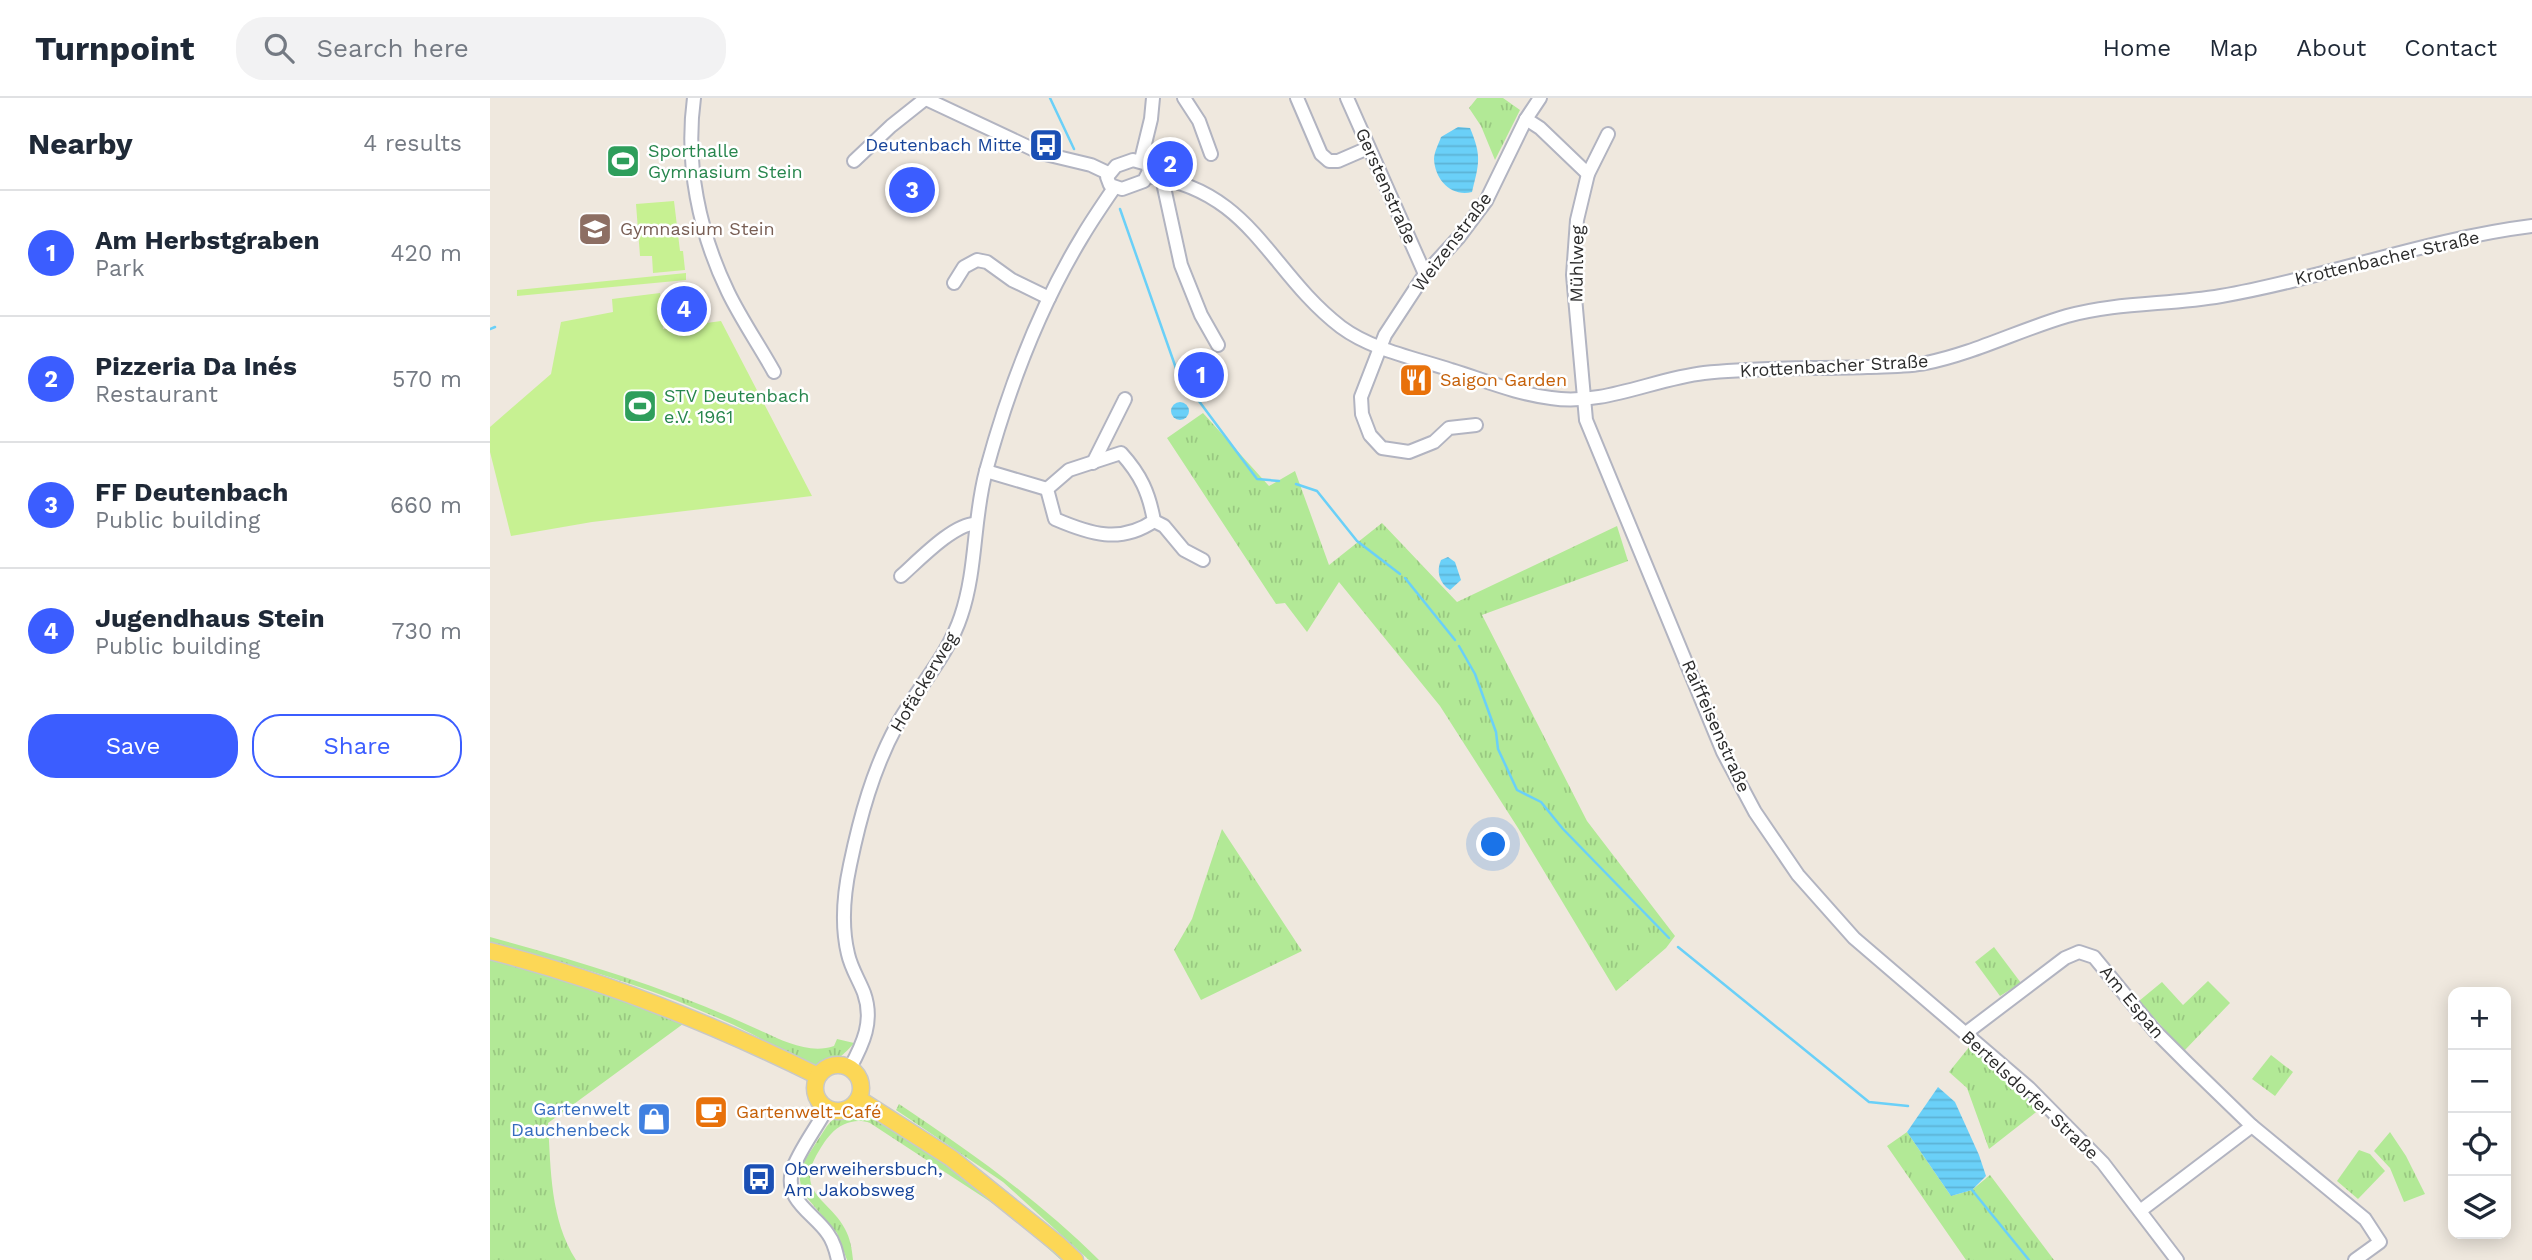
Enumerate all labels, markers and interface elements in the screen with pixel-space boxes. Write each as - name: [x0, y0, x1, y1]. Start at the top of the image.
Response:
- search box: [236, 17, 726, 80]
- text: Turnpoint: [35, 29, 194, 68]
- icon: search: [260, 29, 298, 67]
- text: Search here: [316, 33, 469, 63]
- text: Home: [2103, 34, 2171, 62]
- text: Map: [2209, 34, 2258, 62]
- text: About: [2296, 34, 2366, 62]
- text: Contact: [2404, 34, 2497, 62]
- street label: Gerstenstraße: [1351, 125, 1421, 247]
- text: Nearby: [28, 126, 133, 161]
- bus stop icon: Deutenbach Mitte: [1027, 126, 1065, 164]
- text: 4 results: [363, 130, 462, 157]
- place label: Deutenbach Mitte: [865, 134, 1022, 155]
- pin: 2: [1147, 138, 1193, 190]
- place label: Sporthalle Gymnasium Stein: [648, 140, 803, 182]
- sports icon: Sporthalle Gymnasium Stein: [604, 142, 642, 180]
- pin: 3: [889, 164, 935, 216]
- street label: Weizenstraße: [1408, 188, 1496, 295]
- school or university icon: Gymnasium Stein: [576, 210, 614, 248]
- place label: Gymnasium Stein: [620, 218, 775, 239]
- text: Am Herbstgraben: [95, 225, 320, 255]
- street label: Mühlweg: [1565, 225, 1588, 303]
- street label: Krottenbacher Straße: [2292, 226, 2481, 289]
- text: 1: [46, 240, 56, 267]
- text: 420 m: [390, 240, 462, 267]
- text: Park: [95, 255, 144, 282]
- pin: 4: [661, 283, 707, 335]
- pin: 1: [1178, 349, 1224, 401]
- street label: Krottenbacher Straße: [1739, 350, 1929, 381]
- text: Pizzeria Da Inés: [95, 351, 297, 381]
- restaurant icon: Saigon Garden: [1397, 361, 1435, 399]
- text: 2: [44, 366, 58, 393]
- text: 570 m: [392, 366, 462, 393]
- place label: Saigon Garden: [1440, 369, 1567, 390]
- text: Restaurant: [95, 381, 218, 408]
- place label: STV Deutenbach e.V. 1961: [664, 385, 809, 427]
- sports icon: STV Deutenbach e.V. 1961: [621, 387, 659, 425]
- text: FF Deutenbach: [95, 477, 288, 507]
- text: 3: [44, 492, 58, 519]
- text: 660 m: [390, 492, 462, 519]
- text: Public building: [95, 507, 260, 534]
- text: Jugendhaus Stein: [95, 603, 325, 633]
- text: 4: [44, 618, 58, 645]
- text: 730 m: [392, 618, 462, 645]
- street label: Hofäckerweg: [886, 628, 962, 736]
- text: Public building: [95, 633, 260, 660]
- street label: Raiffeisenstraße: [1678, 656, 1755, 795]
- button: Save: [28, 714, 238, 778]
- button: Share: [252, 714, 462, 778]
- your location: [1476, 827, 1510, 861]
- street label: Am Espan: [2096, 961, 2169, 1042]
- map controls: [2448, 987, 2511, 1239]
- button: +: [2448, 987, 2511, 1050]
- street label: Bertelsdorfer Straße: [1958, 1026, 2103, 1164]
- button: −: [2448, 1050, 2511, 1113]
- cafe icon: Gartenwelt-Café: [692, 1093, 730, 1131]
- place label: Gartenwelt Dauchenbeck: [511, 1098, 630, 1140]
- shop icon: Gartenwelt Dauchenbeck: [635, 1100, 673, 1138]
- place label: Gartenwelt-Café: [736, 1101, 881, 1122]
- button: locate: [2448, 1113, 2511, 1176]
- place label: Oberweihersbuch, Am Jakobsweg: [784, 1158, 943, 1200]
- bus stop icon: Oberweihersbuch, Am Jakobsweg: [740, 1160, 778, 1198]
- button: layers: [2448, 1176, 2511, 1239]

